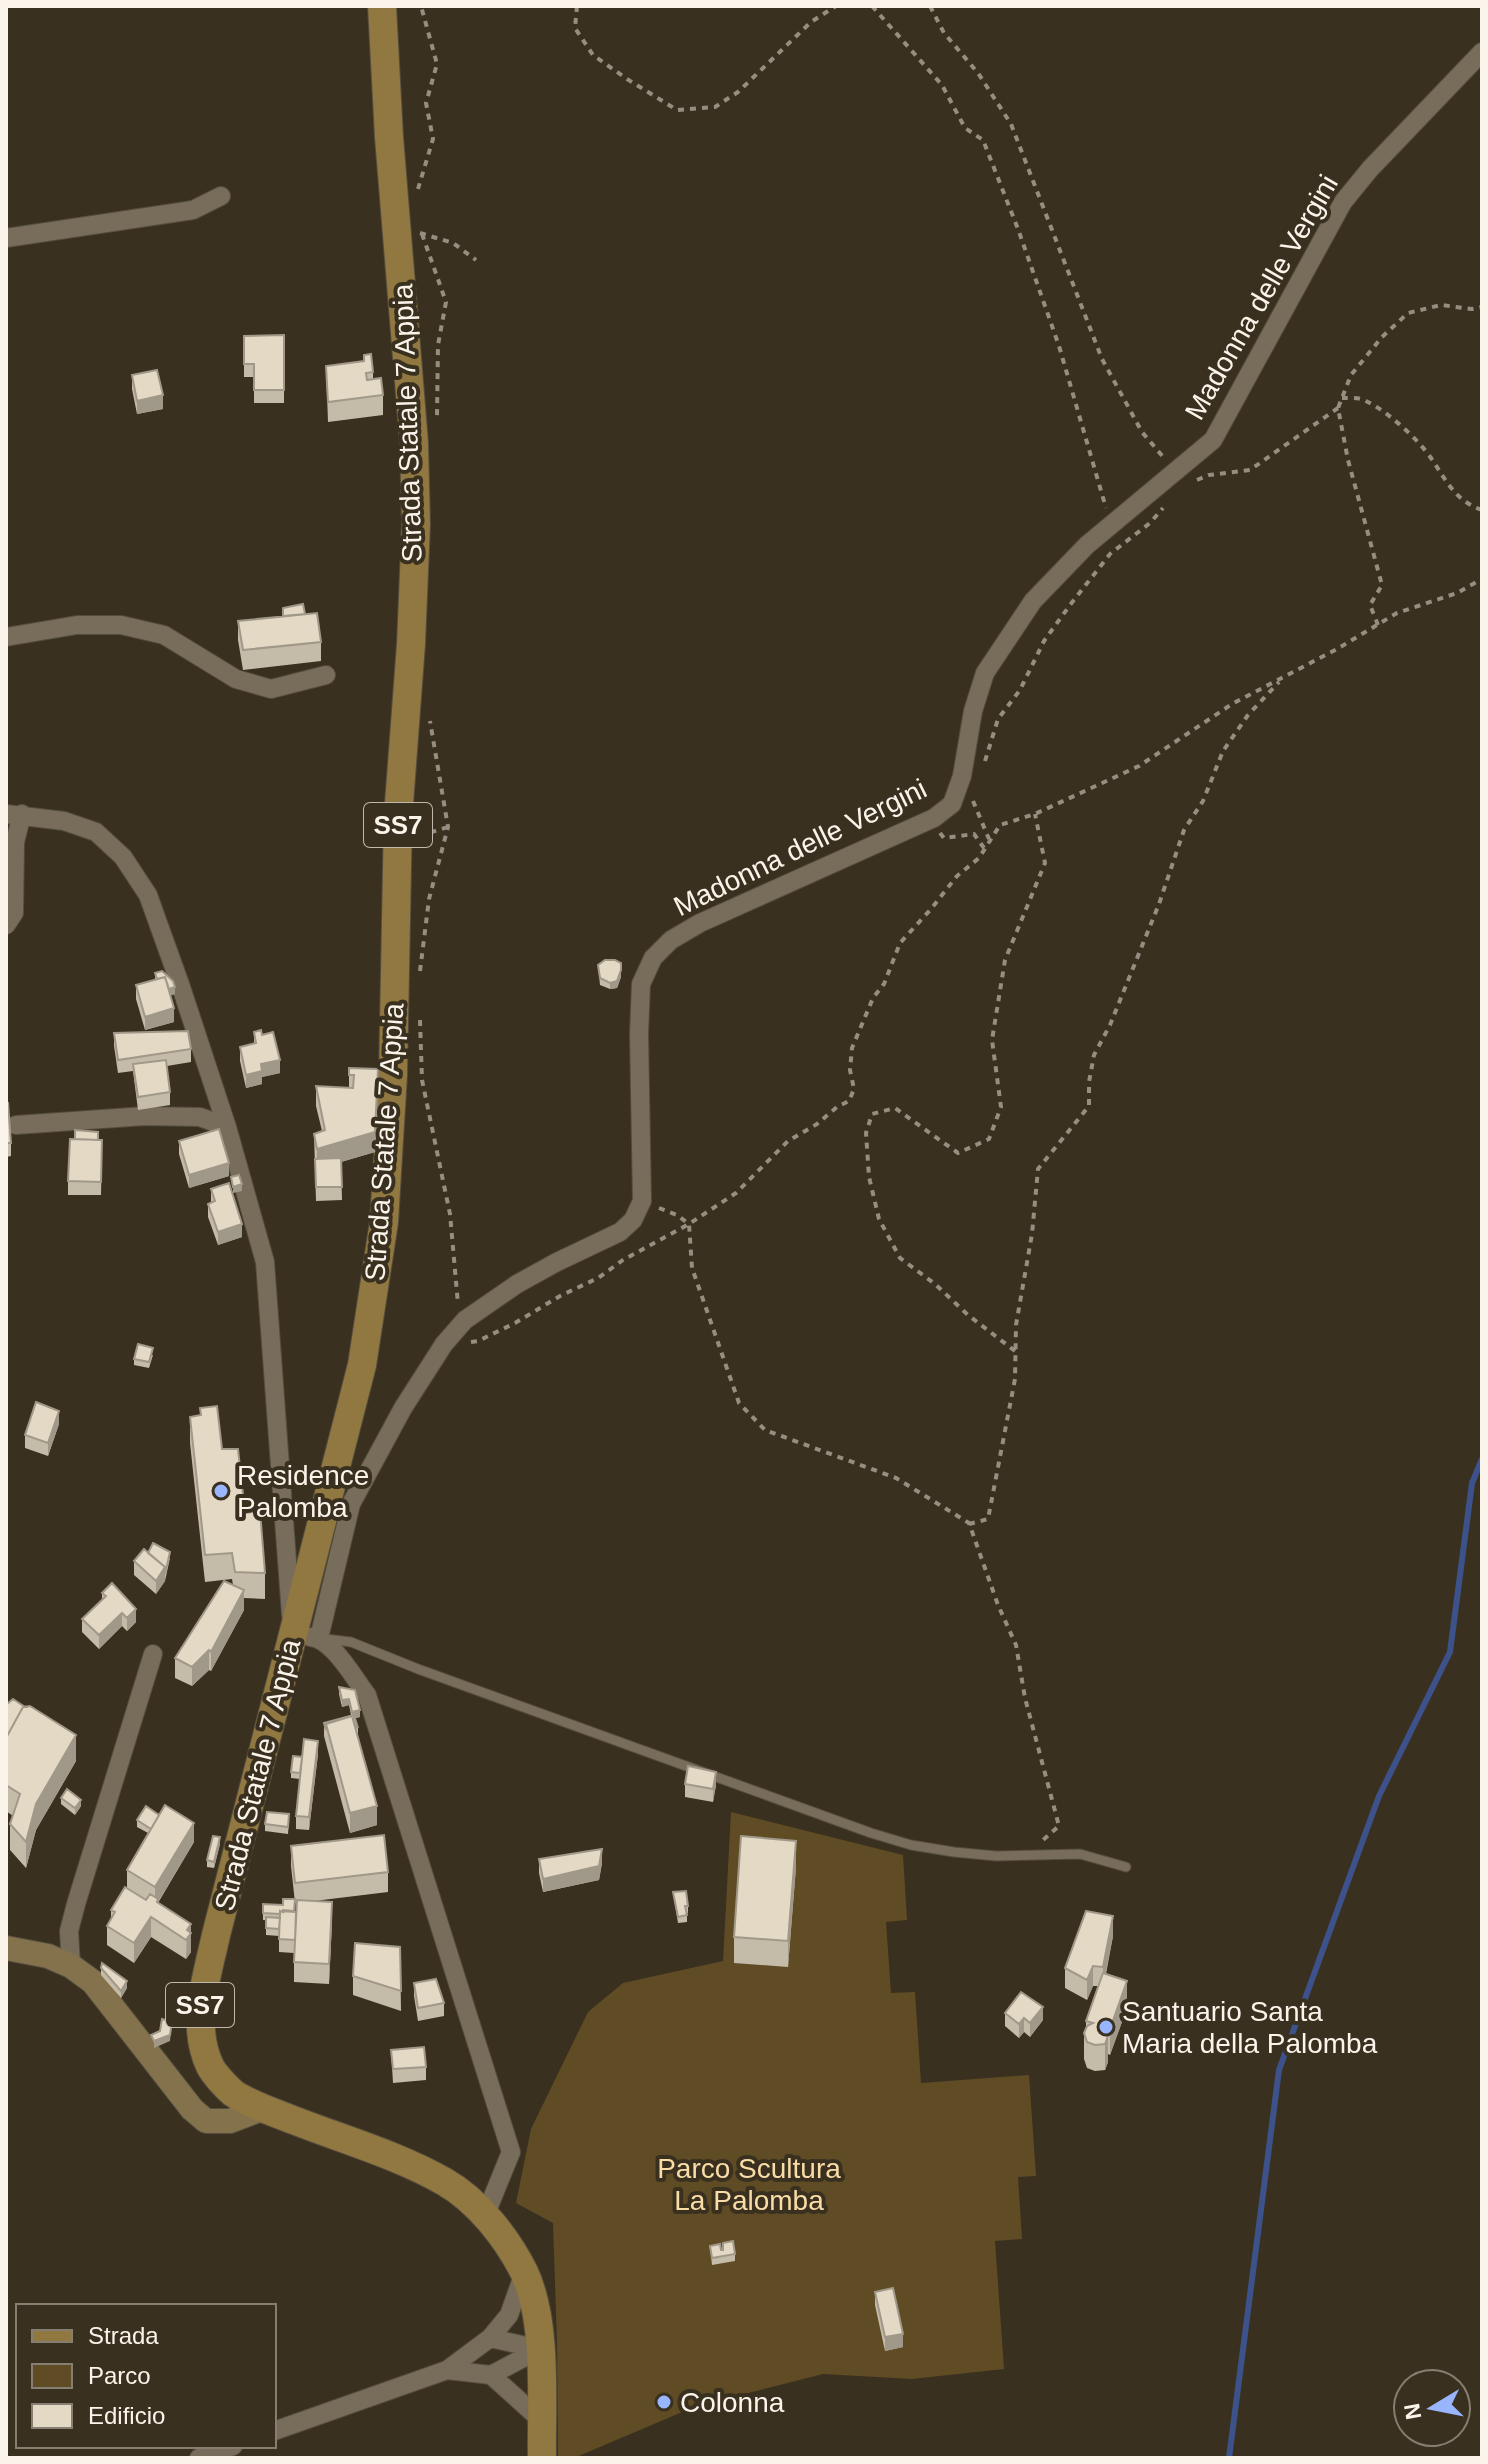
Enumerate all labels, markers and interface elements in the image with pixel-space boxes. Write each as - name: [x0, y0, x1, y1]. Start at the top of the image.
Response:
- street label: Madonna delle Vergini: [1179, 170, 1344, 425]
- street label: Strada Statale 7 Appia: [387, 283, 428, 563]
- street label: Madonna delle Vergini: [669, 773, 932, 922]
- road number: SS7: [364, 803, 432, 847]
- street label: Strada Statale 7 Appia: [359, 1002, 410, 1282]
- place label: Residence Palomba: [237, 1460, 369, 1523]
- marker: Residence Palomba: [212, 1482, 230, 1500]
- street label: Strada Statale 7 Appia: [209, 1636, 306, 1914]
- road number: SS7: [166, 1983, 234, 2027]
- place label: Santuario Santa Maria della Palomba: [1122, 1996, 1378, 2059]
- marker: Santuario Santa Maria della Palomba: [1097, 2018, 1115, 2036]
- park label: Parco Scultura La Palomba: [657, 2153, 841, 2216]
- legend: [16, 2304, 276, 2448]
- text: Strada: [88, 2322, 159, 2349]
- text: Parco: [88, 2362, 151, 2389]
- north arrow: [1392, 2368, 1472, 2448]
- place label: Colonna: [680, 2387, 785, 2418]
- marker: Colonna: [655, 2393, 673, 2411]
- text: N: [1399, 2401, 1426, 2421]
- text: Edificio: [88, 2402, 165, 2429]

